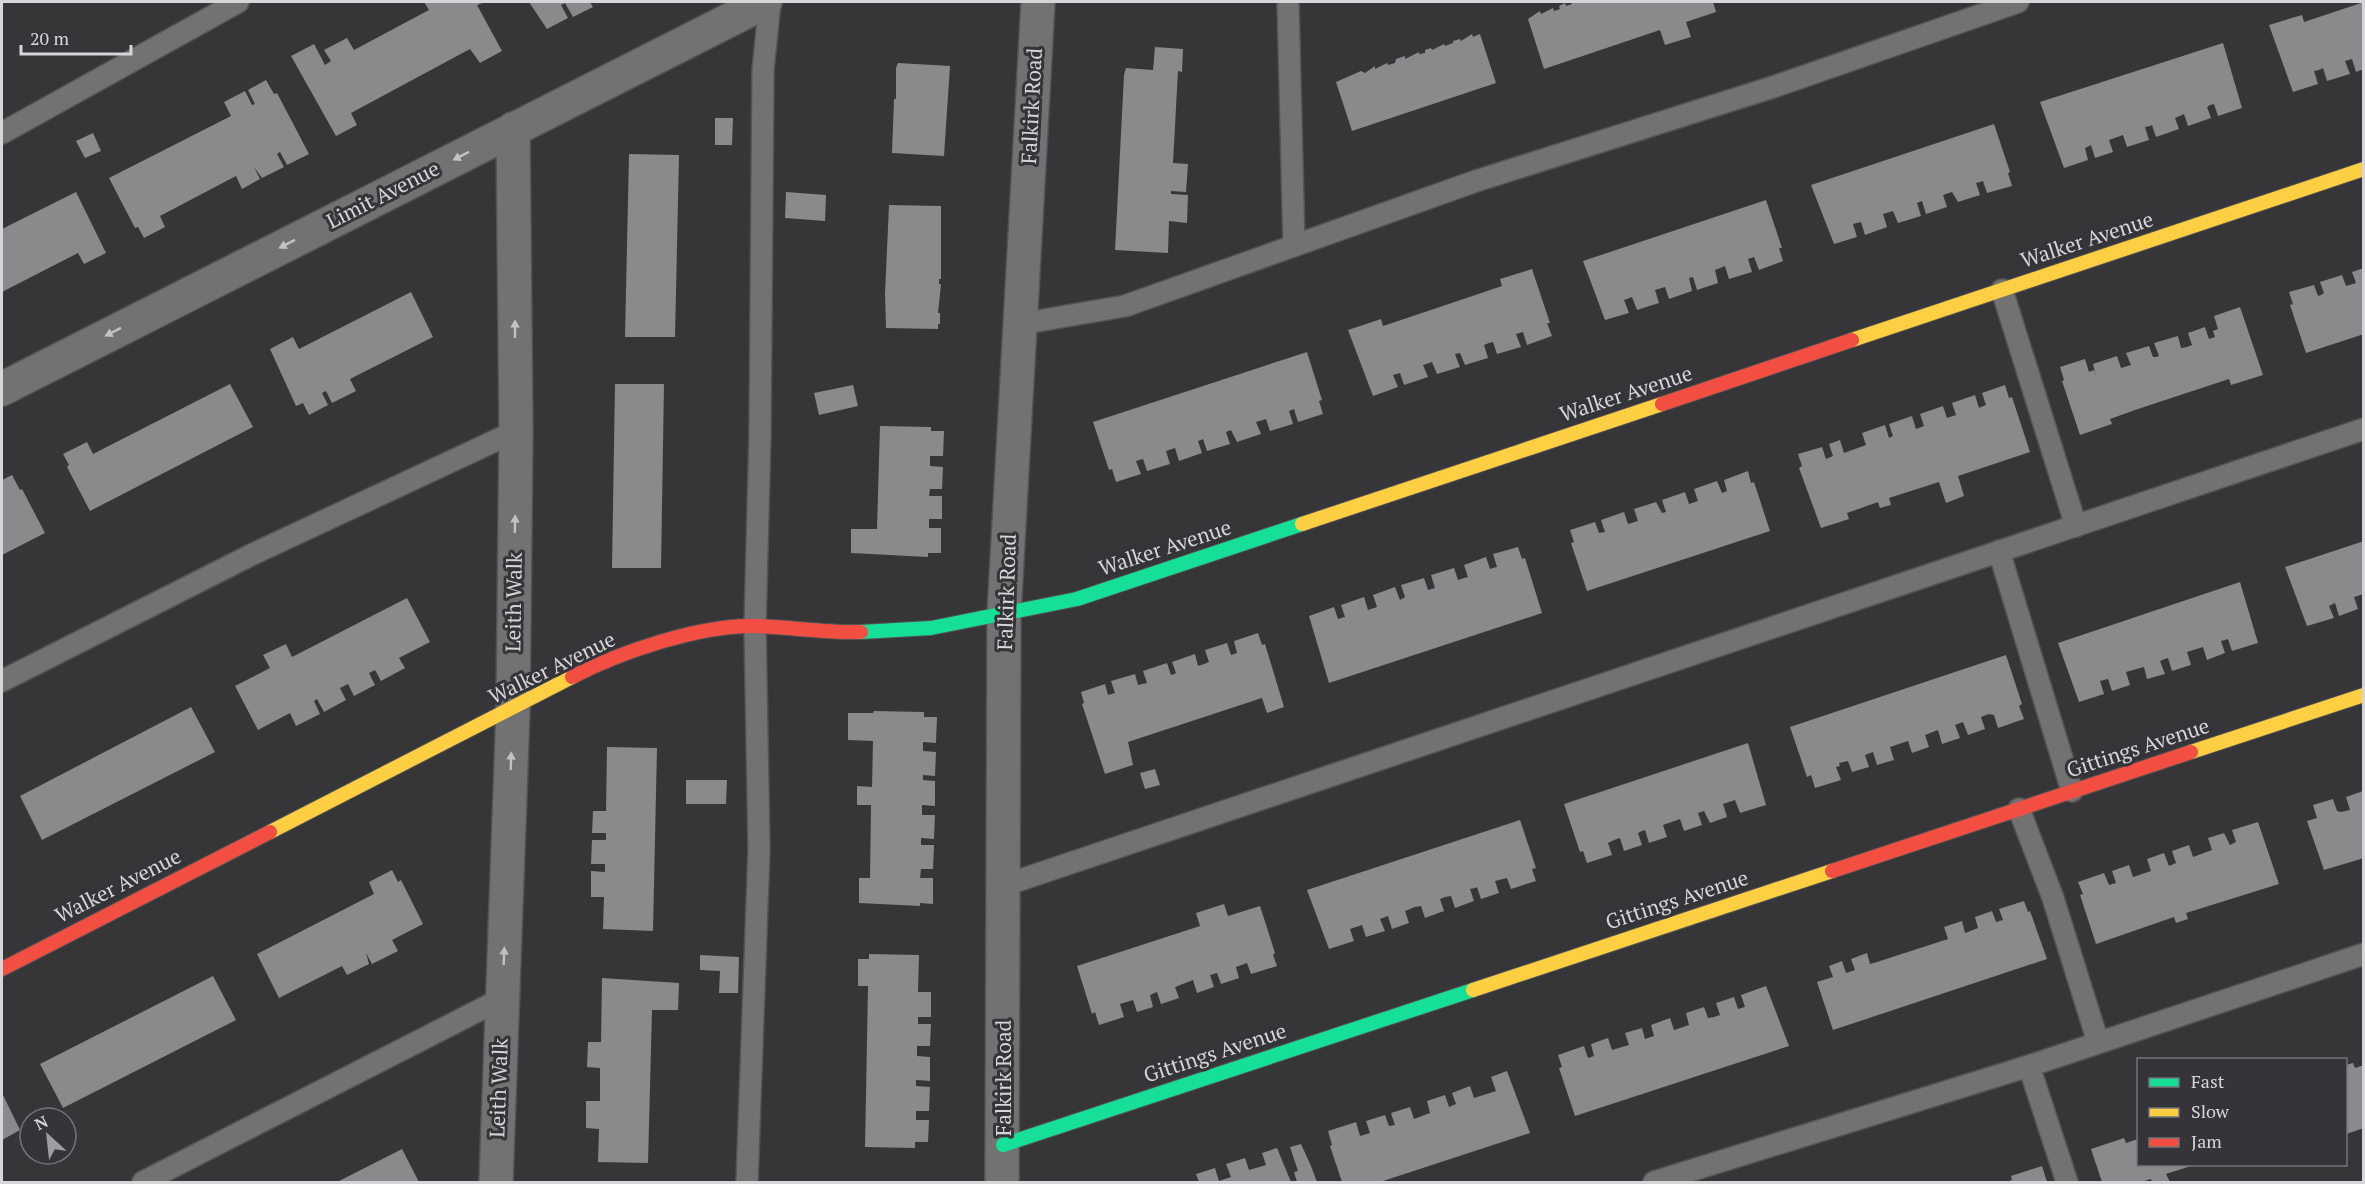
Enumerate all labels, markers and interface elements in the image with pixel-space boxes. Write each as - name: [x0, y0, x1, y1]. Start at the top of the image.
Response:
- scale bar: [21, 18, 130, 56]
- text: 20 m: [30, 26, 70, 50]
- street label: Falkirk Road: [1014, 47, 1048, 165]
- one-way arrow: [452, 150, 470, 160]
- street label: Limit Avenue: [321, 154, 444, 235]
- street label: Walker Avenue: [2017, 204, 2157, 274]
- one-way arrow: [279, 239, 296, 249]
- one-way arrow: [510, 320, 520, 339]
- one-way arrow: [105, 327, 122, 337]
- street label: Walker Avenue: [1556, 358, 1696, 428]
- street label: Walker Avenue: [1095, 512, 1235, 582]
- one-way arrow: [510, 515, 520, 534]
- street label: Falkirk Road: [990, 533, 1022, 651]
- street label: Leith Walk: [498, 552, 528, 652]
- street label: Walker Avenue: [483, 624, 620, 710]
- street label: Gittings Avenue: [2063, 711, 2213, 783]
- one-way arrow: [507, 752, 516, 771]
- street label: Walker Avenue: [50, 841, 185, 929]
- street label: Gittings Avenue: [1602, 863, 1752, 935]
- one-way arrow: [500, 947, 509, 966]
- street label: Gittings Avenue: [1140, 1016, 1290, 1088]
- street label: Falkirk Road: [989, 1019, 1017, 1136]
- street label: Leith Walk: [482, 1038, 514, 1138]
- legend: [2137, 1058, 2347, 1166]
- text: Fast: [2191, 1069, 2225, 1093]
- text: Slow: [2191, 1099, 2230, 1123]
- north arrow: [18, 1106, 78, 1166]
- text: N: [31, 1110, 52, 1135]
- text: Jam: [2191, 1129, 2222, 1153]

